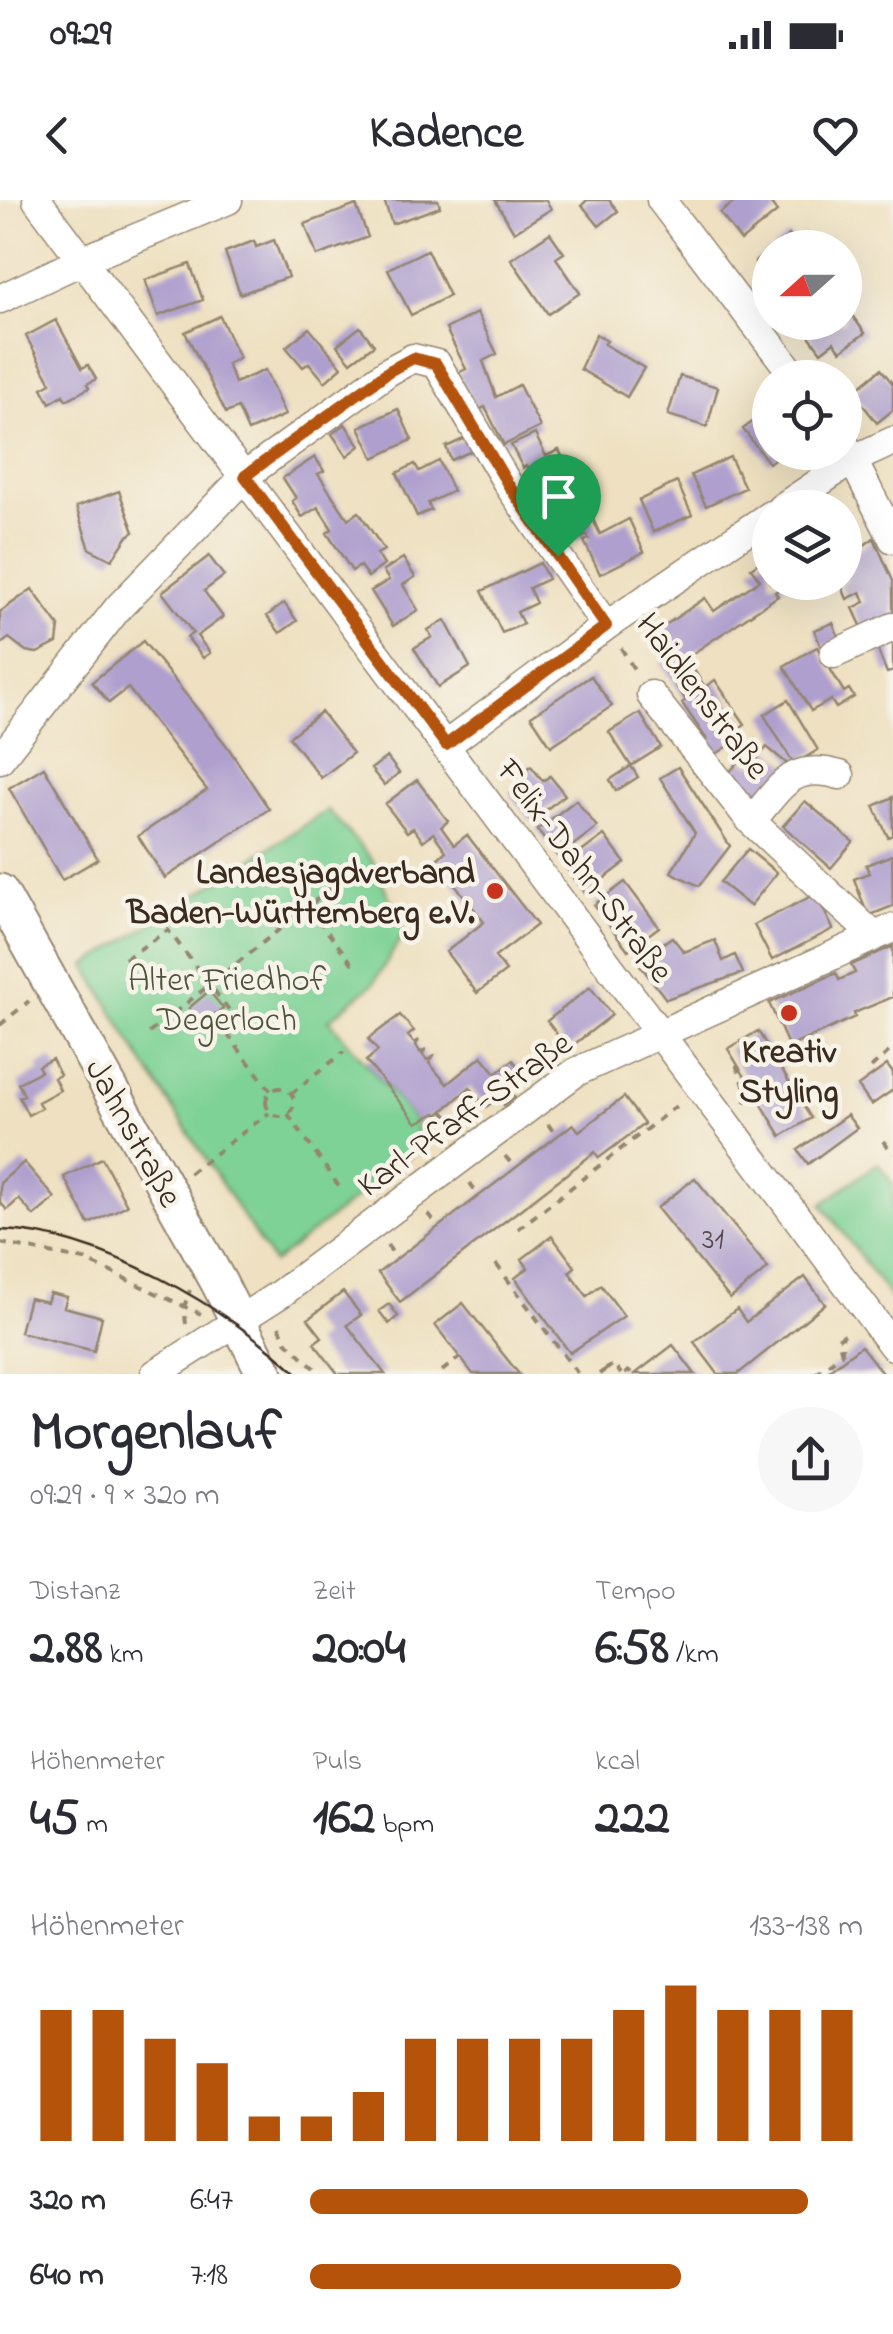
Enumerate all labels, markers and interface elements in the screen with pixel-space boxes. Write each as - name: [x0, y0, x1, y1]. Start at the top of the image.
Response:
- text: 09:29: [50, 7, 111, 63]
- text: Kadence: [370, 102, 523, 168]
- icon: back: [30, 108, 85, 163]
- icon: heart: [808, 108, 863, 163]
- north arrow: [752, 230, 862, 340]
- map controls: [752, 230, 862, 600]
- button: locate: [752, 360, 862, 470]
- pin: [516, 454, 601, 557]
- icon: arrive: [531, 469, 586, 524]
- button: layers: [752, 490, 862, 600]
- street label: Haidlenstraße: [621, 603, 781, 792]
- street label: Felix-Dahn-Straße: [481, 749, 685, 995]
- place label: Landesjagdverband Baden-Württemberg e.V.: [125, 849, 475, 941]
- marker: Landesjagdverband Baden-Württemberg e.V.: [484, 880, 506, 902]
- park label: Alter Friedhof Degerloch: [128, 956, 327, 1047]
- marker: Kreativ Styling: [778, 1002, 800, 1024]
- street label: Karl-Pfaff-Straße: [348, 1020, 585, 1211]
- place label: Kreativ Styling: [740, 1028, 838, 1120]
- street label: Jahnstraße: [70, 1050, 194, 1218]
- house number: 31: [702, 1219, 724, 1263]
- text: Morgenlauf: [30, 1395, 281, 1475]
- button: share: [758, 1407, 863, 1512]
- text: 09:29 · 9 × 320 m: [30, 1473, 220, 1520]
- text: Distanz: [30, 1572, 120, 1613]
- text: Zeit: [313, 1572, 356, 1613]
- text: Tempo: [595, 1572, 675, 1613]
- text: 2.88: [30, 1613, 103, 1686]
- text: 20:04: [313, 1613, 406, 1686]
- text: 6:58: [595, 1613, 669, 1686]
- text: km: [103, 1635, 144, 1676]
- text: /km: [669, 1635, 719, 1676]
- text: Höhenmeter: [30, 1742, 165, 1783]
- text: Puls: [313, 1742, 362, 1783]
- text: kcal: [595, 1742, 640, 1783]
- text: 45: [30, 1783, 79, 1856]
- text: 162: [313, 1783, 375, 1856]
- text: 222: [595, 1783, 670, 1856]
- text: m: [79, 1805, 108, 1846]
- text: bpm: [375, 1805, 434, 1846]
- text: Höhenmeter: [30, 1904, 184, 1951]
- text: 133–138 m: [749, 1904, 863, 1951]
- text: 320 m: [30, 2178, 106, 2225]
- text: 6:47: [190, 2178, 233, 2225]
- text: 640 m: [30, 2253, 104, 2300]
- text: 7:18: [190, 2253, 228, 2300]

